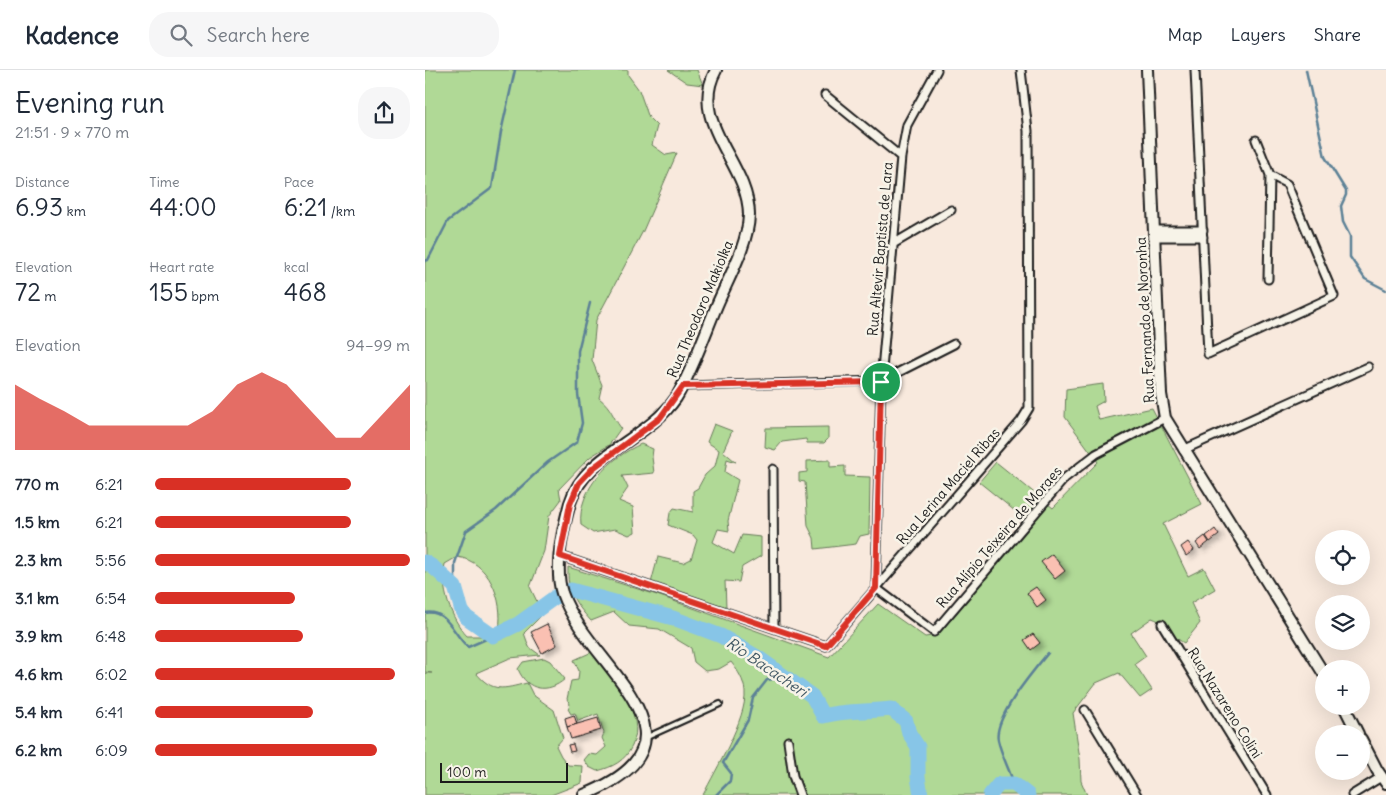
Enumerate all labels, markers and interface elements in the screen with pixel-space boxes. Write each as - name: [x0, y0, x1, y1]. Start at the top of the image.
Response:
- search box: [149, 12, 499, 57]
- text: Kadence: [25, 20, 119, 50]
- icon: search: [167, 21, 195, 49]
- text: Search here: [207, 23, 310, 47]
- text: Map: [1167, 23, 1202, 46]
- text: Layers: [1230, 23, 1286, 46]
- text: Share: [1314, 23, 1361, 46]
- text: Evening run: [15, 85, 165, 121]
- button: share: [358, 87, 410, 139]
- text: 21:51 · 9 × 770 m: [15, 122, 129, 142]
- street label: Rua Altevir Baptista de Lara: [863, 161, 897, 337]
- text: Distance: [15, 173, 70, 191]
- text: Time: [149, 173, 180, 191]
- text: Pace: [284, 173, 314, 191]
- text: 6.93: [15, 191, 63, 223]
- text: 44:00: [149, 191, 217, 223]
- text: 6:21: [284, 191, 327, 223]
- text: km: [63, 202, 86, 220]
- text: /km: [327, 202, 355, 220]
- street label: Rua Fernando de Noronha: [1132, 236, 1158, 404]
- street label: Rua Theodoro Makiolka: [663, 238, 737, 380]
- text: Elevation: [15, 258, 72, 276]
- text: Heart rate: [149, 258, 214, 276]
- text: kcal: [284, 258, 309, 276]
- text: 72: [15, 276, 41, 308]
- text: 155: [149, 276, 188, 308]
- text: 468: [284, 276, 327, 308]
- text: m: [41, 287, 57, 305]
- text: bpm: [188, 287, 219, 305]
- text: Elevation: [15, 335, 81, 355]
- text: 94–99 m: [346, 335, 410, 355]
- pin: [860, 361, 902, 403]
- icon: arrive: [867, 368, 895, 396]
- street label: Rua Lerina Maciel Ribas: [892, 424, 1004, 548]
- street label: Rua Alípio Teixeira de Moraes: [932, 462, 1066, 612]
- text: 770 m: [15, 474, 59, 494]
- text: 6:21: [95, 474, 123, 494]
- text: 1.5 km: [15, 512, 60, 532]
- text: 6:21: [95, 512, 123, 532]
- map controls: [1315, 530, 1370, 780]
- button: locate: [1315, 530, 1370, 585]
- text: 2.3 km: [15, 550, 62, 570]
- text: 5:56: [95, 550, 126, 570]
- text: 3.1 km: [15, 588, 59, 608]
- text: 6:54: [95, 588, 126, 608]
- button: layers: [1315, 595, 1370, 650]
- text: 3.9 km: [15, 626, 63, 646]
- text: 6:48: [95, 626, 126, 646]
- water label: Rio Bacacheri: [723, 633, 812, 702]
- street label: Rua Nazareno Colini: [1184, 644, 1266, 762]
- button: +: [1315, 660, 1370, 715]
- text: 4.6 km: [15, 664, 63, 684]
- text: 6:02: [95, 664, 127, 684]
- text: 5.4 km: [15, 702, 62, 722]
- text: 6:41: [95, 702, 123, 722]
- button: −: [1315, 725, 1370, 780]
- text: 6.2 km: [15, 740, 62, 760]
- text: 6:09: [95, 740, 128, 760]
- scale bar: [440, 760, 567, 783]
- text: 100 m: [447, 763, 487, 781]

